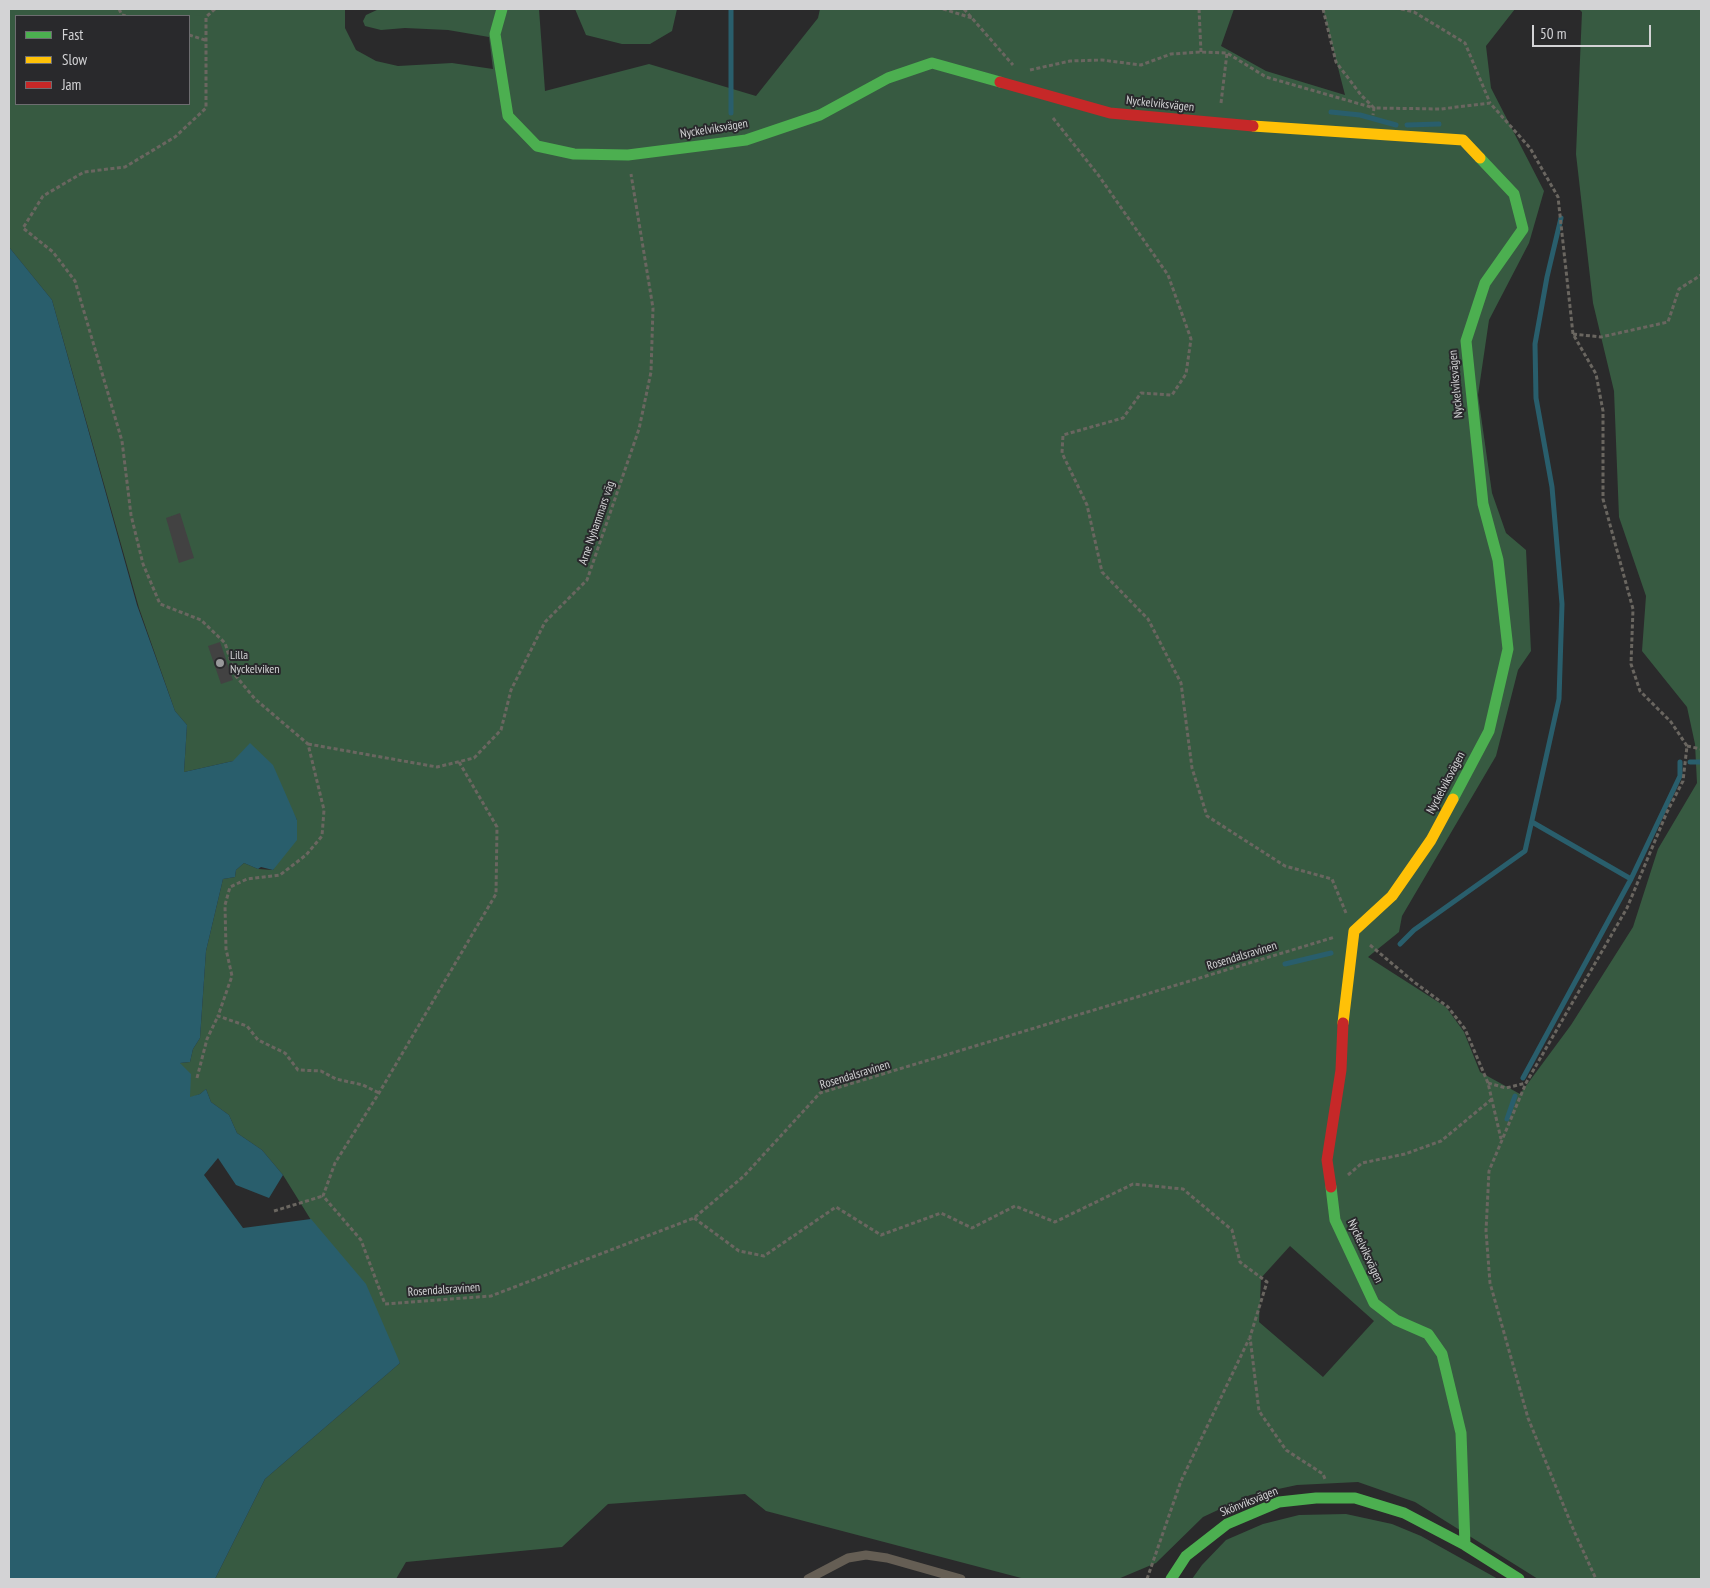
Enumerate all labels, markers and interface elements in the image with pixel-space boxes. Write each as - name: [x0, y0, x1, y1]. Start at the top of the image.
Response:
- legend: [15, 15, 190, 105]
- scale bar: [1535, 15, 1654, 47]
- text: 50 m: [1540, 24, 1566, 43]
- text: Fast: [62, 25, 83, 44]
- text: Slow: [62, 50, 87, 69]
- text: Jam: [62, 75, 81, 94]
- street label: Nyckelviksvägen: [1125, 93, 1195, 115]
- street label: Nyckelviksvägen: [679, 117, 749, 141]
- street label: Nyckelviksvägen: [1446, 349, 1466, 419]
- street label: Arne Nyhammars väg: [576, 479, 618, 567]
- place label: Lilla Nyckelviken: [230, 649, 280, 677]
- marker: Lilla Nyckelviken: [214, 657, 226, 669]
- street label: Nyckelviksvägen: [1424, 749, 1468, 817]
- street label: Rosendalsravinen: [1205, 939, 1279, 973]
- street label: Rosendalsravinen: [818, 1058, 892, 1092]
- street label: Nyckelviksvägen: [1344, 1217, 1386, 1285]
- street label: Rosendalsravinen: [407, 1280, 481, 1300]
- street label: Skönviksvägen: [1218, 1484, 1280, 1520]

